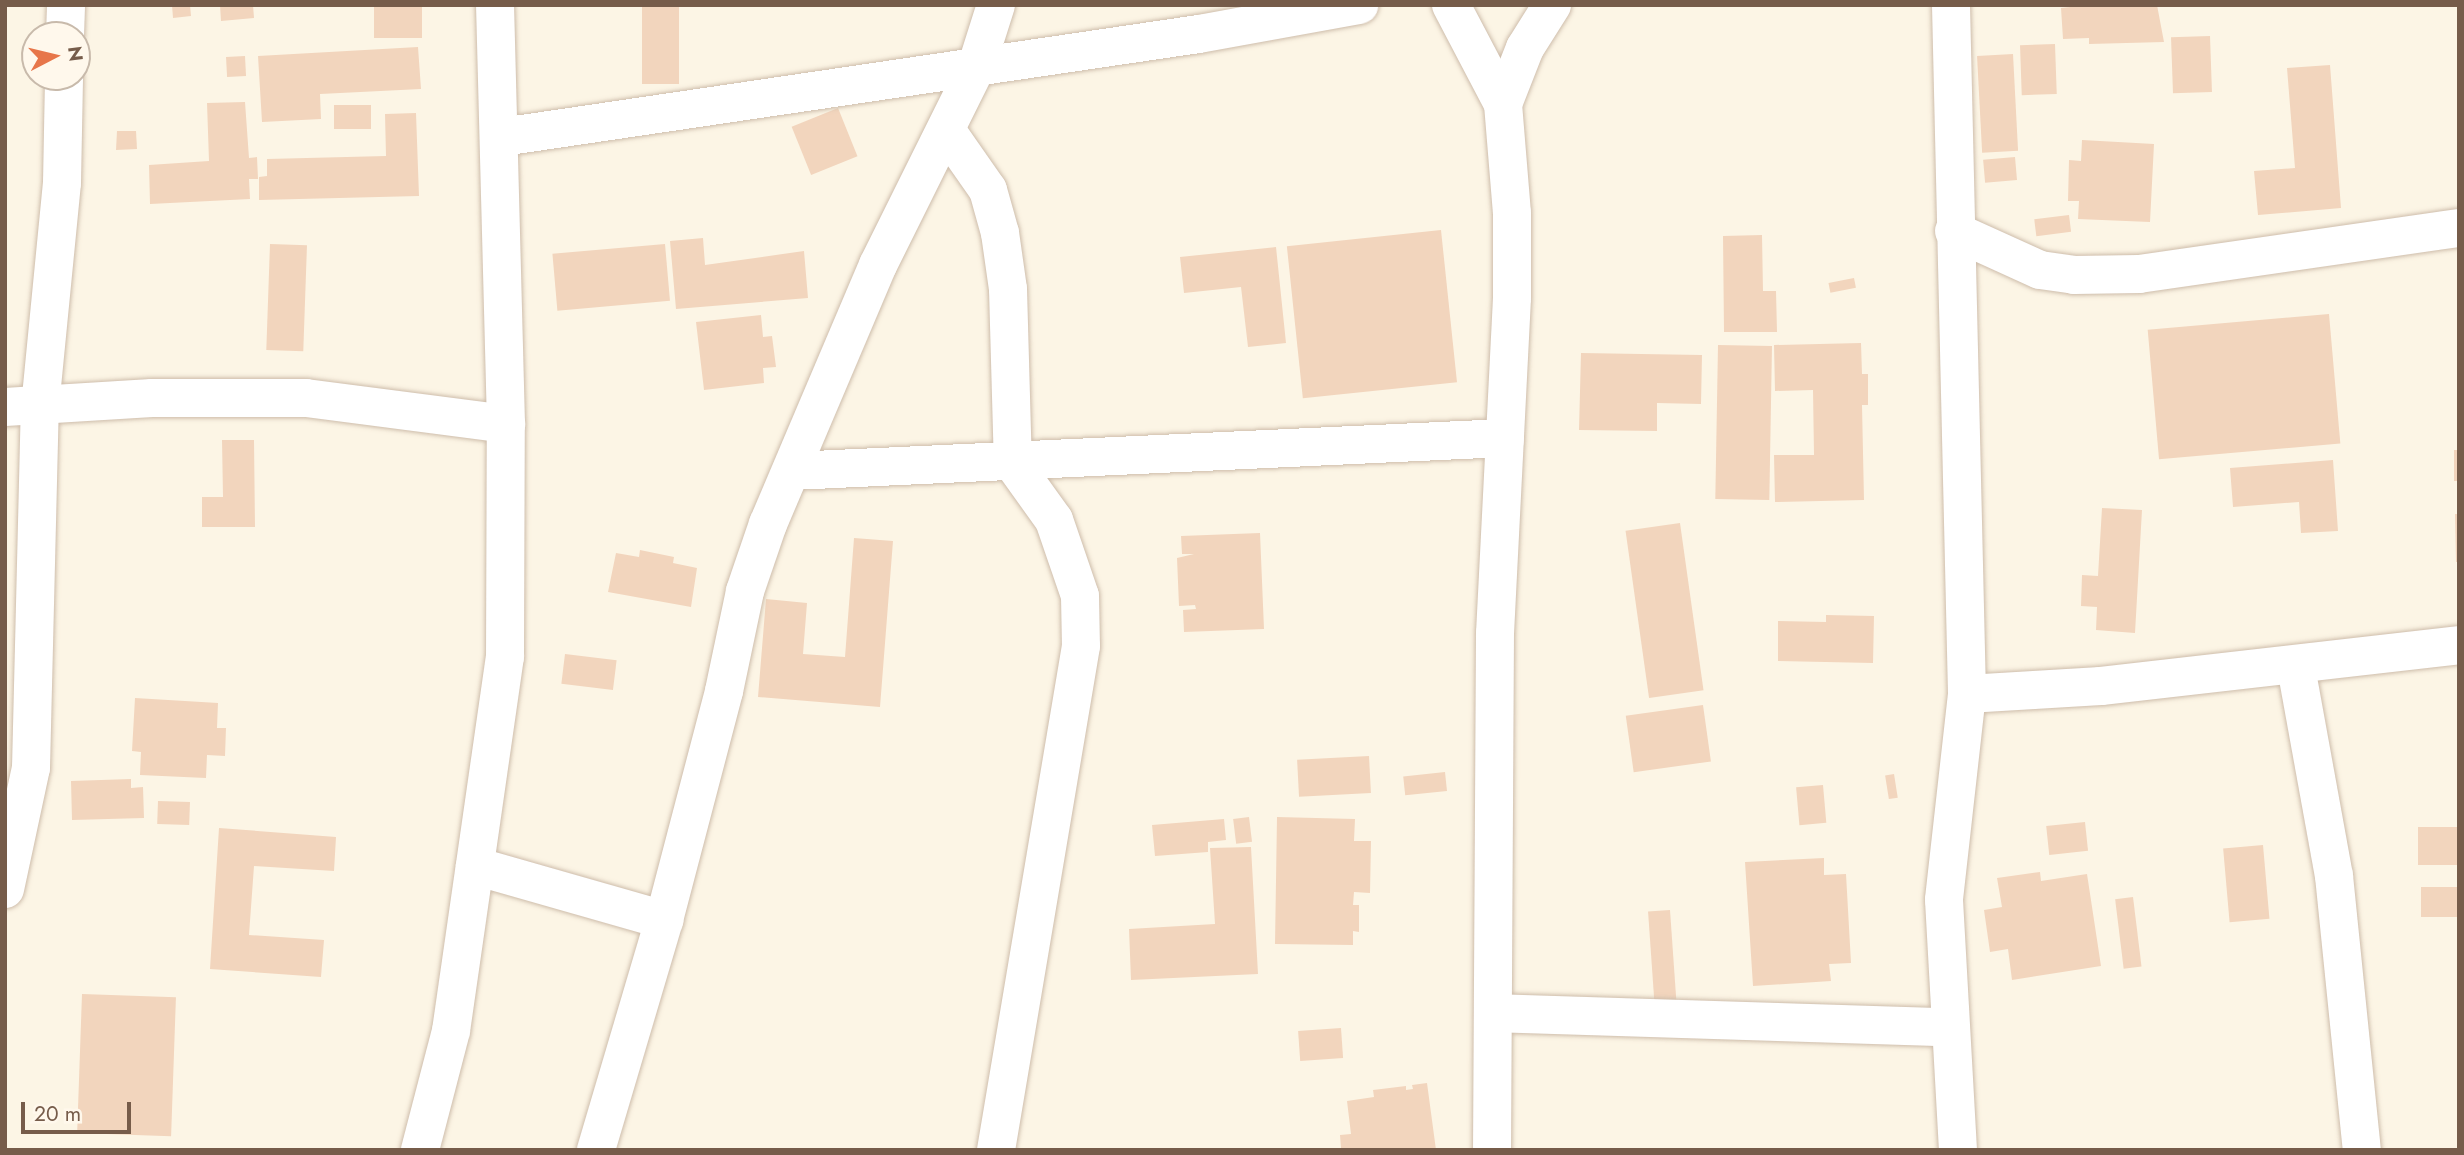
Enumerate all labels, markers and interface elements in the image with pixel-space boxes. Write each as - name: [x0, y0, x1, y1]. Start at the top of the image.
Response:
- north arrow: [21, 21, 91, 91]
- text: N: [61, 44, 90, 63]
- scale bar: [24, 1088, 135, 1132]
- text: 20 m: [34, 1099, 81, 1129]

